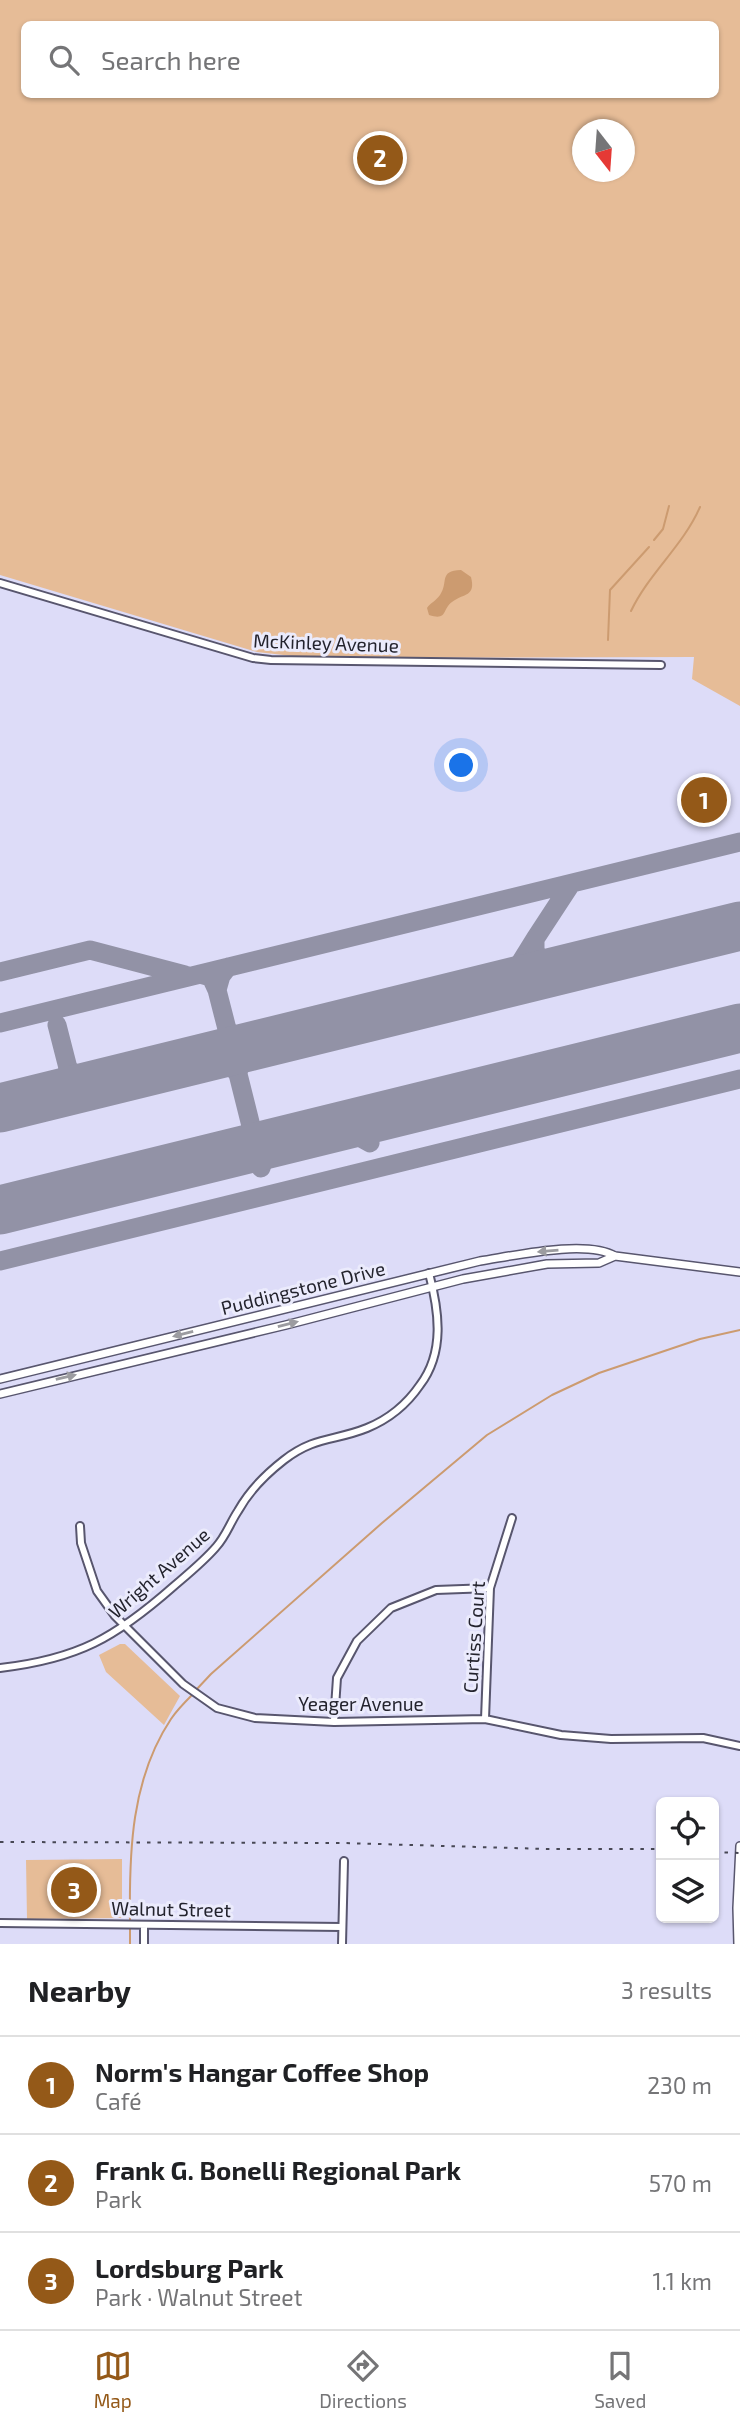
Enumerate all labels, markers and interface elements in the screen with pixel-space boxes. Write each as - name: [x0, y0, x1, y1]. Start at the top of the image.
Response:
- search box: [21, 21, 719, 98]
- icon: search: [45, 41, 83, 79]
- text: Search here: [101, 44, 241, 75]
- north arrow: [572, 119, 635, 182]
- pin: 2: [357, 132, 403, 184]
- street label: McKinley Avenue: [253, 628, 399, 657]
- your location: [444, 748, 478, 782]
- pin: 1: [681, 774, 727, 826]
- one-way arrow: [537, 1246, 559, 1257]
- street label: Puddingstone Drive: [218, 1256, 387, 1319]
- one-way arrow: [277, 1318, 299, 1329]
- one-way arrow: [172, 1329, 194, 1340]
- one-way arrow: [55, 1372, 77, 1383]
- street label: Wright Avenue: [103, 1522, 214, 1623]
- street label: Curtiss Court: [458, 1580, 489, 1694]
- street label: Yeager Avenue: [298, 1692, 424, 1715]
- map controls: [656, 1797, 719, 1923]
- button: locate: [656, 1797, 719, 1860]
- button: layers: [656, 1860, 719, 1923]
- pin: 3: [51, 1864, 97, 1916]
- street label: Walnut Street: [111, 1896, 231, 1921]
- text: Nearby: [28, 1972, 131, 2008]
- text: 3 results: [621, 1976, 712, 2004]
- text: Norm's Hangar Coffee Shop: [95, 2056, 429, 2087]
- text: 1: [46, 2071, 56, 2099]
- text: 230 m: [647, 2071, 712, 2099]
- text: Café: [95, 2087, 142, 2115]
- text: Frank G. Bonelli Regional Park: [95, 2154, 461, 2185]
- text: 2: [44, 2169, 58, 2197]
- text: 570 m: [649, 2169, 712, 2197]
- text: Park: [95, 2185, 142, 2213]
- text: Lordsburg Park: [95, 2252, 284, 2283]
- text: 3: [44, 2267, 58, 2295]
- text: 1.1 km: [652, 2267, 712, 2295]
- text: Park · Walnut Street: [95, 2283, 302, 2311]
- tab: Map: [94, 2347, 132, 2412]
- tab: Directions: [319, 2347, 407, 2412]
- tab: Saved: [594, 2347, 646, 2412]

